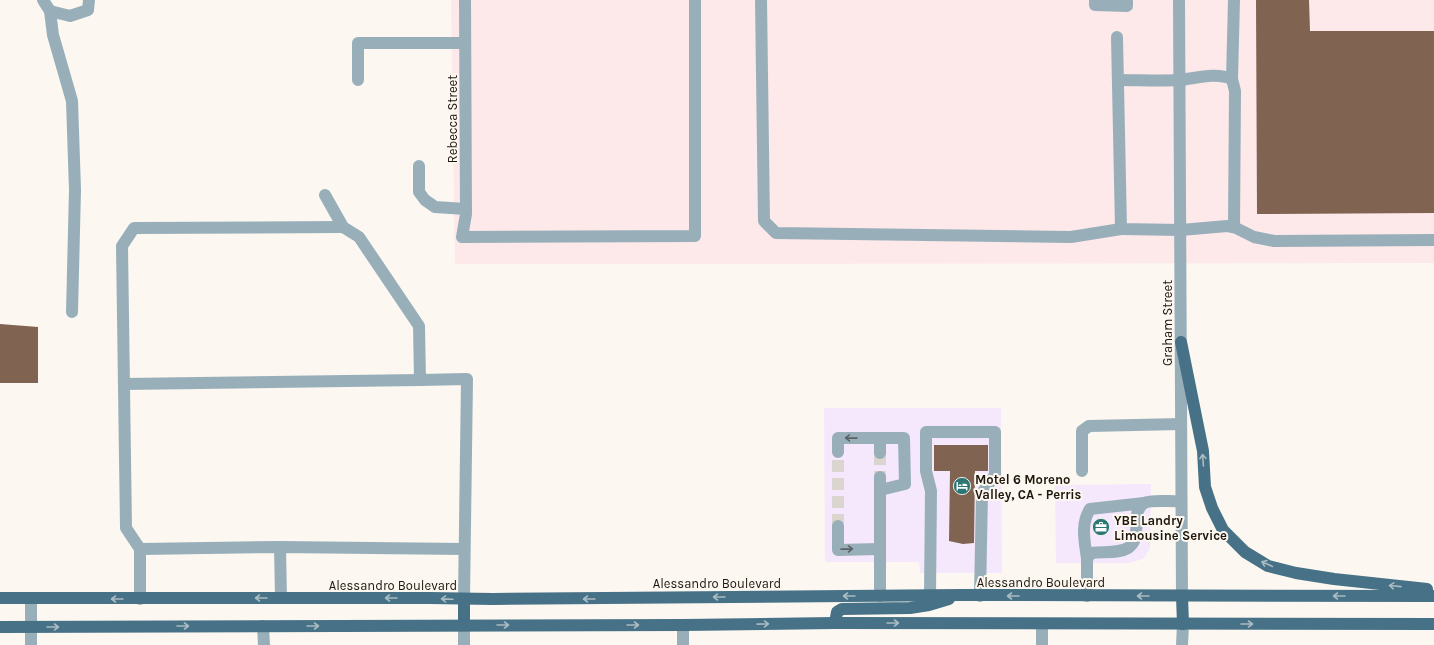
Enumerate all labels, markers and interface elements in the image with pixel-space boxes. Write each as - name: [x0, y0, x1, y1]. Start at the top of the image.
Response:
- street label: Rebecca Street: [445, 75, 460, 163]
- street label: Graham Street: [1160, 280, 1175, 366]
- one-way arrow: [845, 434, 858, 442]
- one-way arrow: [1200, 454, 1207, 467]
- place label: Motel 6 Moreno Valley, CA - Perris: [975, 472, 1082, 502]
- hotel icon: Motel 6 Moreno Valley, CA - Perris: [952, 476, 972, 496]
- place label: YBE Landry Limousine Service: [1114, 513, 1227, 543]
- office icon: YBE Landry Limousine Service: [1091, 517, 1111, 537]
- one-way arrow: [840, 546, 853, 553]
- one-way arrow: [1262, 560, 1274, 568]
- street label: Alessandro Boulevard: [977, 575, 1105, 590]
- street label: Alessandro Boulevard: [653, 576, 781, 591]
- street label: Alessandro Boulevard: [329, 578, 457, 593]
- one-way arrow: [1389, 582, 1402, 589]
- one-way arrow: [843, 592, 856, 600]
- one-way arrow: [1007, 592, 1020, 600]
- one-way arrow: [1137, 592, 1150, 600]
- one-way arrow: [1333, 592, 1346, 600]
- one-way arrow: [713, 593, 726, 601]
- one-way arrow: [255, 594, 268, 602]
- one-way arrow: [385, 594, 398, 602]
- one-way arrow: [111, 595, 124, 603]
- one-way arrow: [441, 595, 454, 603]
- one-way arrow: [583, 595, 596, 602]
- one-way arrow: [886, 619, 899, 627]
- one-way arrow: [756, 620, 769, 628]
- one-way arrow: [1240, 620, 1253, 628]
- one-way arrow: [496, 621, 509, 629]
- one-way arrow: [626, 621, 639, 629]
- one-way arrow: [176, 622, 189, 630]
- one-way arrow: [306, 622, 319, 630]
- one-way arrow: [46, 623, 59, 631]

